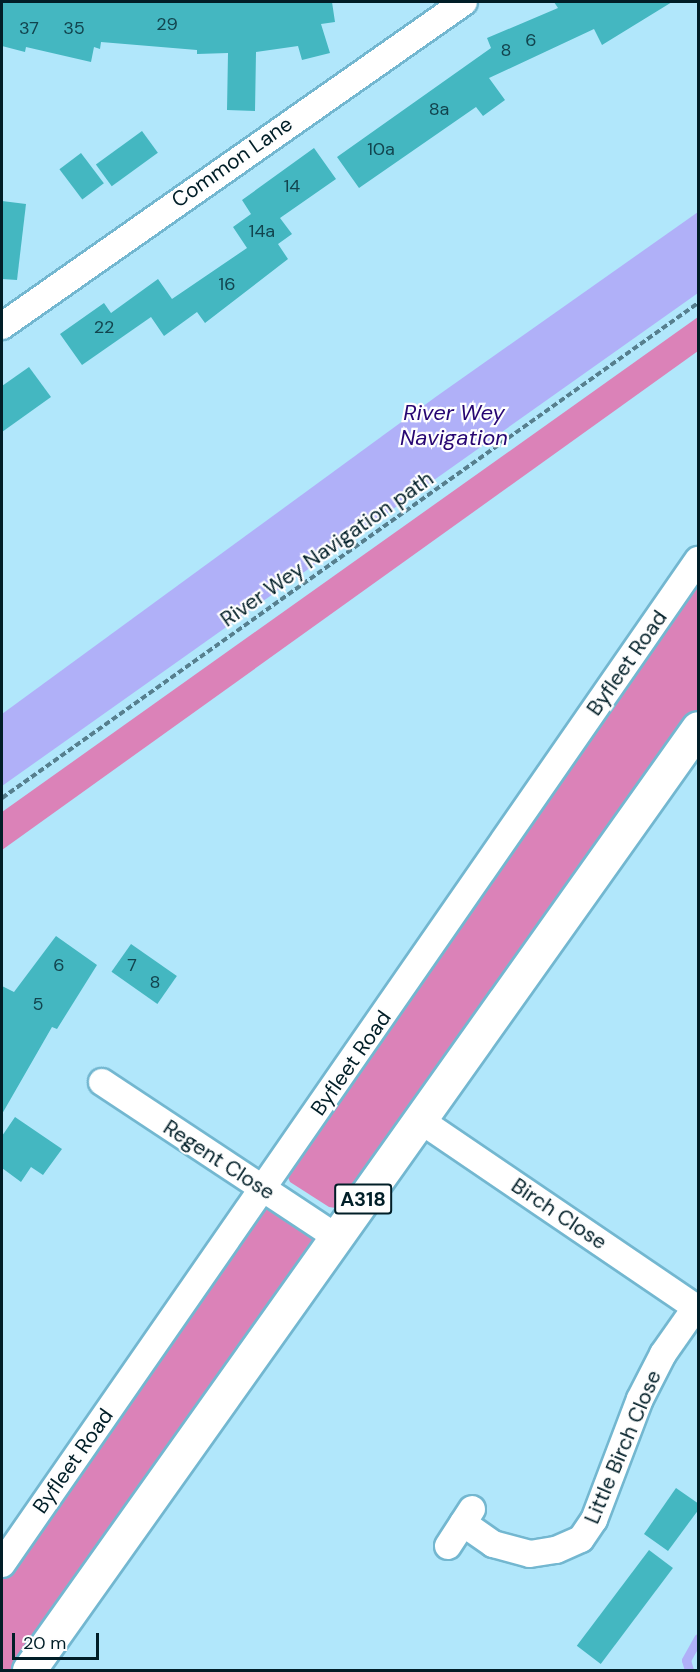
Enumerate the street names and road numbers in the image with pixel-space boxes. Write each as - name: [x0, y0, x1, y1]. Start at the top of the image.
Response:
- street label: Common Lane: [167, 111, 297, 213]
- street label: River Wey Navigation path: [216, 466, 438, 632]
- street label: Byfleet Road: [582, 606, 672, 720]
- street label: Byfleet Road: [306, 1006, 396, 1120]
- street label: Regent Close: [159, 1115, 279, 1205]
- street label: Birch Close: [507, 1173, 611, 1255]
- road number: A318: [333, 1182, 393, 1216]
- street label: Little Birch Close: [579, 1367, 667, 1527]
- street label: Byfleet Road: [28, 1404, 118, 1518]

